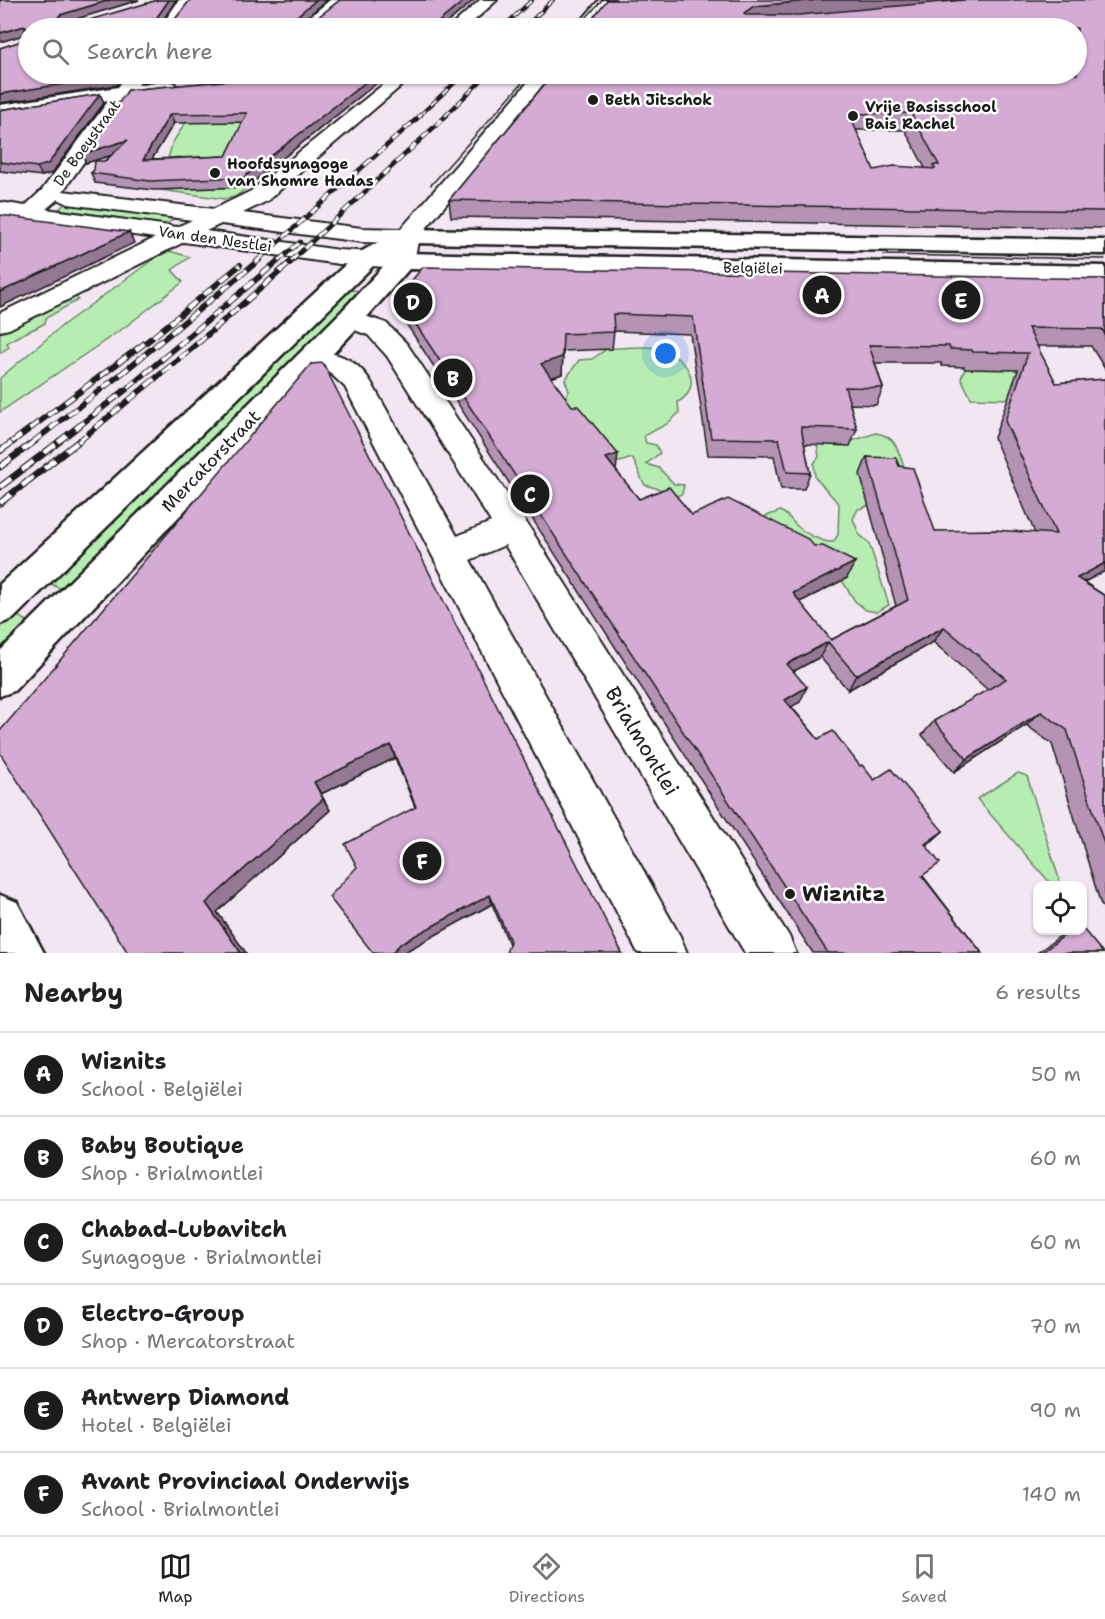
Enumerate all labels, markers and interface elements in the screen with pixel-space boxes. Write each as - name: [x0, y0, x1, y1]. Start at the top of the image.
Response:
- search box: [18, 18, 1087, 84]
- icon: search: [39, 35, 72, 68]
- text: Search here: [87, 37, 213, 66]
- place label: Beth Jitschok: [605, 90, 712, 110]
- marker: Beth Jitschok: [586, 93, 600, 107]
- street label: De Boeystraat: [49, 96, 125, 190]
- place label: Vrije Basisschool Bais Rachel: [865, 97, 996, 134]
- marker: Vrije Basisschool Bais Rachel: [846, 109, 860, 123]
- place label: Hoofdsynagoge van Shomre Hadas: [227, 154, 374, 191]
- marker: Hoofdsynagoge van Shomre Hadas: [208, 166, 222, 180]
- street label: Van den Nestlei: [157, 221, 273, 257]
- street label: Belgiëlei: [723, 257, 783, 279]
- pin: A: [802, 272, 842, 318]
- pin: E: [942, 278, 980, 322]
- pin: D: [394, 280, 432, 324]
- your location: [651, 339, 680, 368]
- pin: B: [434, 356, 472, 400]
- street label: Mercatorstraat: [156, 405, 266, 517]
- pin: C: [510, 472, 550, 516]
- street label: Brialmontlei: [598, 681, 686, 801]
- pin: F: [402, 838, 442, 884]
- place label: Wiznitz: [802, 880, 885, 908]
- map controls: [1033, 881, 1087, 935]
- button: locate: [1033, 881, 1087, 935]
- marker: Wiznitz: [783, 887, 797, 901]
- text: Nearby: [24, 975, 123, 1010]
- text: 6 results: [995, 979, 1081, 1005]
- text: Wiznits: [81, 1047, 166, 1076]
- text: A: [36, 1061, 51, 1087]
- text: 50 m: [1031, 1061, 1081, 1087]
- text: School · Belgiëlei: [81, 1076, 243, 1102]
- text: Baby Boutique: [81, 1131, 244, 1160]
- text: B: [37, 1145, 50, 1171]
- text: 60 m: [1029, 1145, 1081, 1171]
- text: Shop · Brialmontlei: [81, 1160, 263, 1186]
- text: Chabad-Lubavitch: [81, 1215, 287, 1244]
- text: C: [37, 1229, 50, 1255]
- text: 60 m: [1029, 1229, 1081, 1255]
- text: Synagogue · Brialmontlei: [81, 1244, 322, 1270]
- text: Electro-Group: [81, 1299, 244, 1328]
- text: D: [36, 1313, 51, 1339]
- text: 70 m: [1029, 1313, 1081, 1339]
- text: Shop · Mercatorstraat: [81, 1328, 295, 1354]
- text: Antwerp Diamond: [81, 1383, 290, 1412]
- text: E: [37, 1397, 50, 1423]
- text: 90 m: [1029, 1397, 1081, 1423]
- text: Hotel · Belgiëlei: [81, 1412, 232, 1438]
- text: Avant Provinciaal Onderwijs: [81, 1467, 410, 1496]
- text: F: [38, 1481, 49, 1507]
- text: 140 m: [1022, 1481, 1081, 1507]
- text: School · Brialmontlei: [81, 1496, 280, 1522]
- tab: Map: [158, 1550, 192, 1607]
- tab: Directions: [509, 1550, 585, 1607]
- tab: Saved: [901, 1550, 947, 1607]

